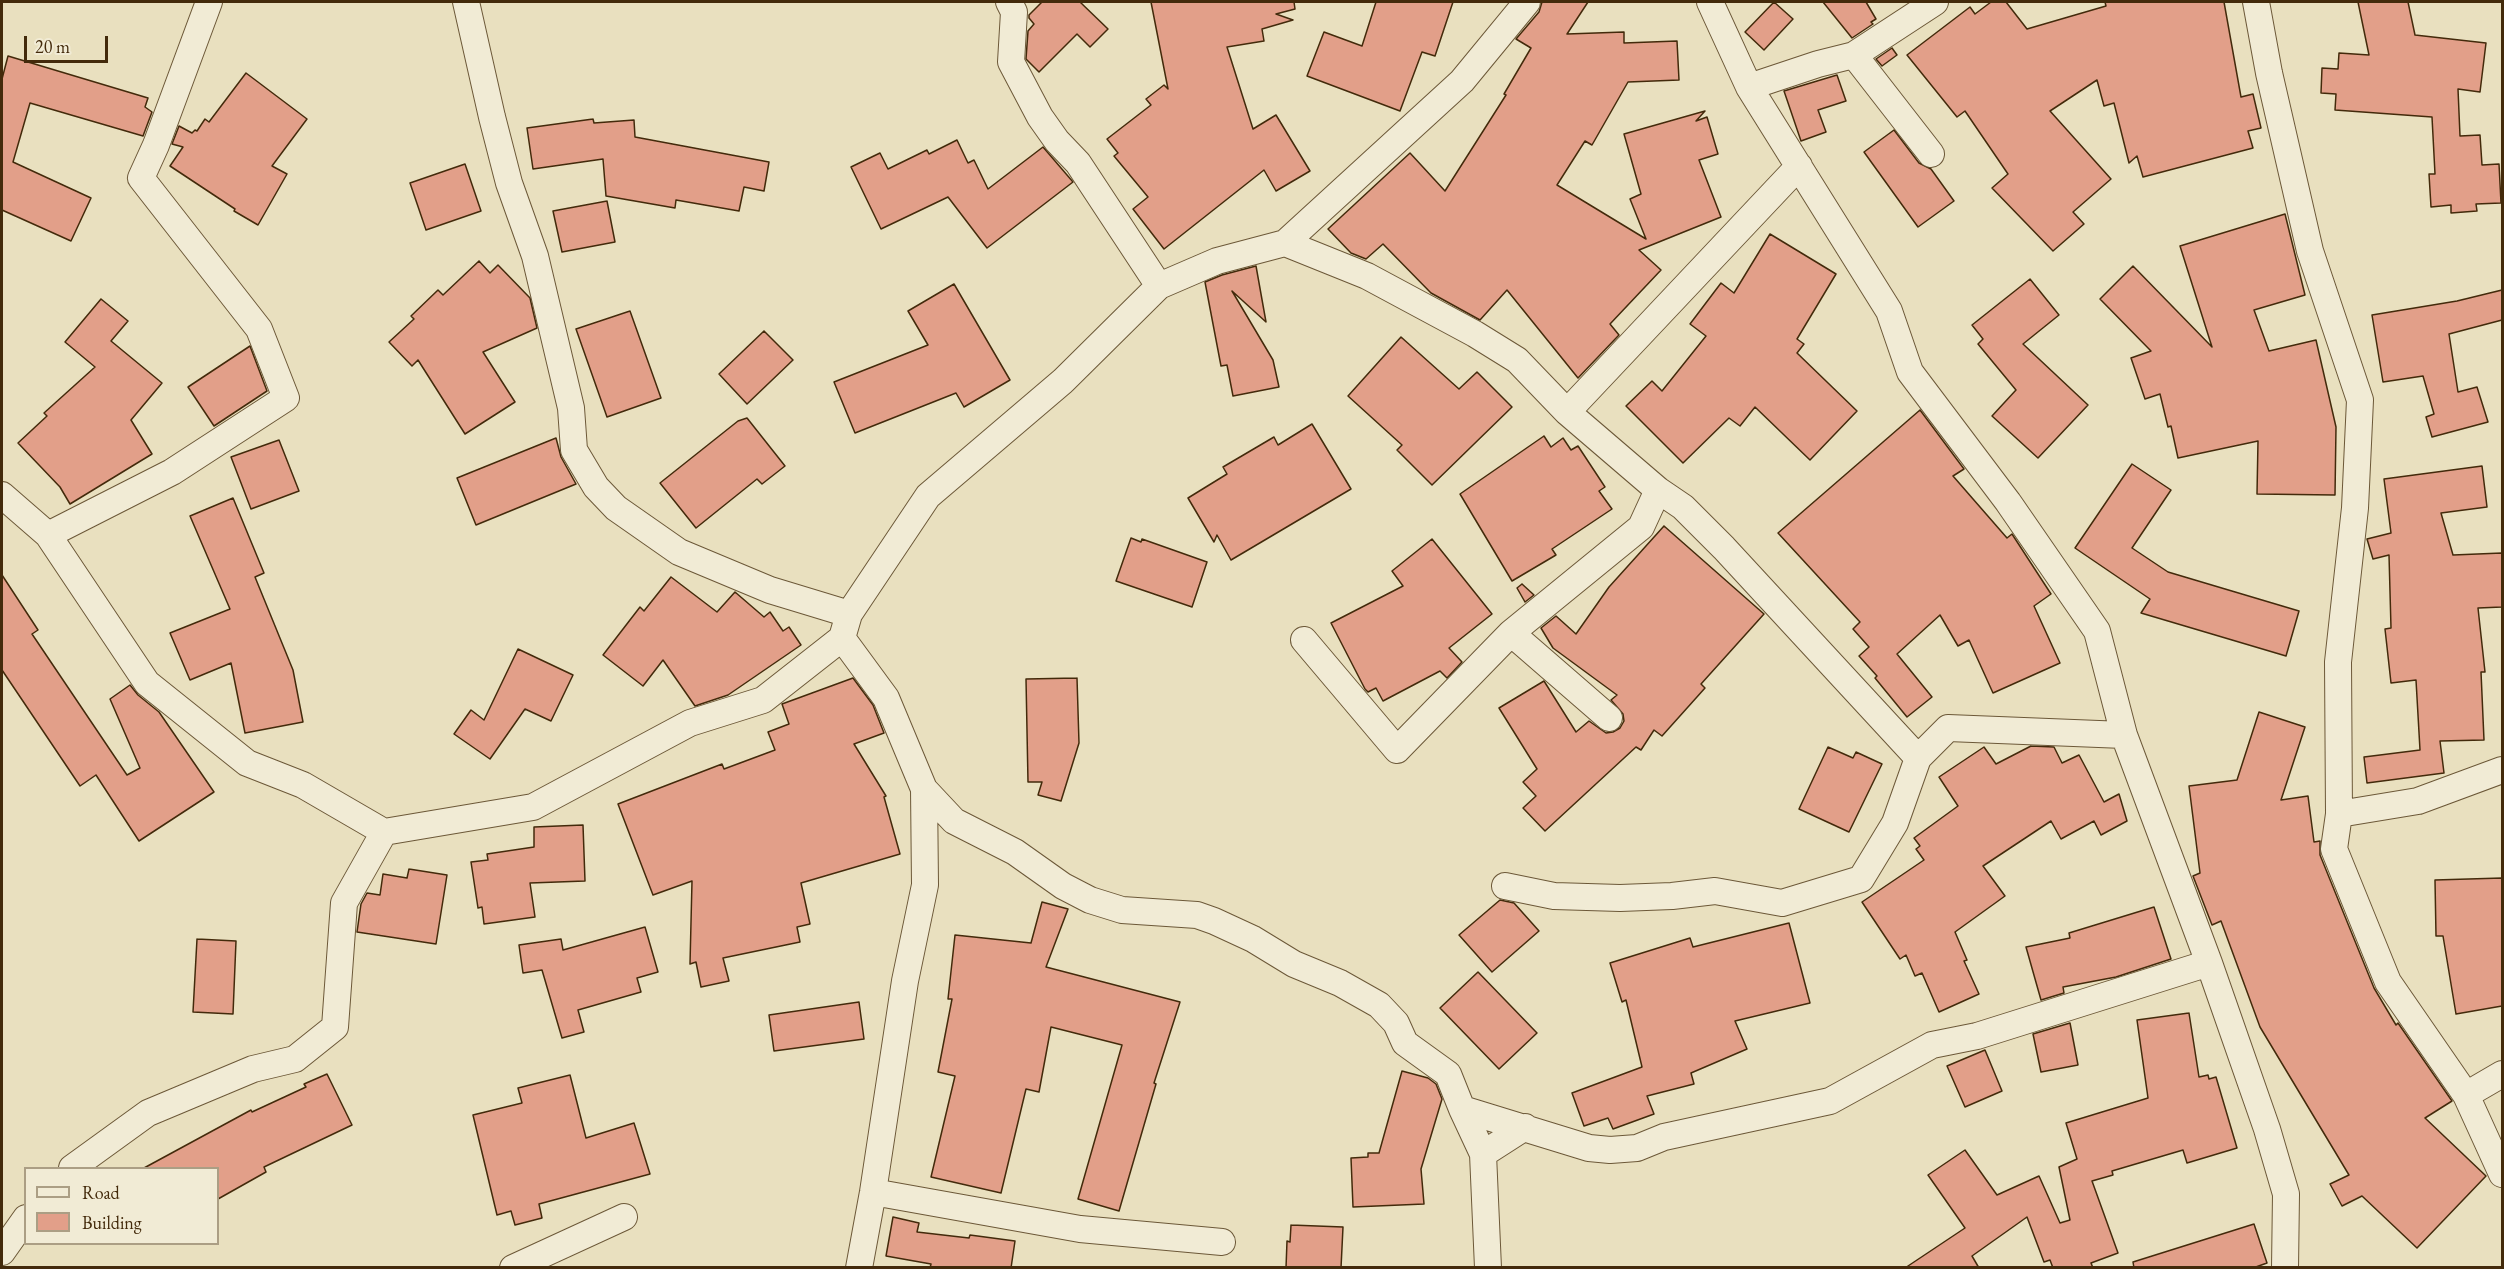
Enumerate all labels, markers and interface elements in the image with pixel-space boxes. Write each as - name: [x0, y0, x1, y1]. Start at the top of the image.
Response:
- scale bar: [27, 24, 111, 62]
- text: 20 m: [35, 35, 70, 58]
- legend: [24, 1167, 219, 1245]
- text: Road: [82, 1181, 120, 1204]
- text: Building: [82, 1211, 142, 1234]

